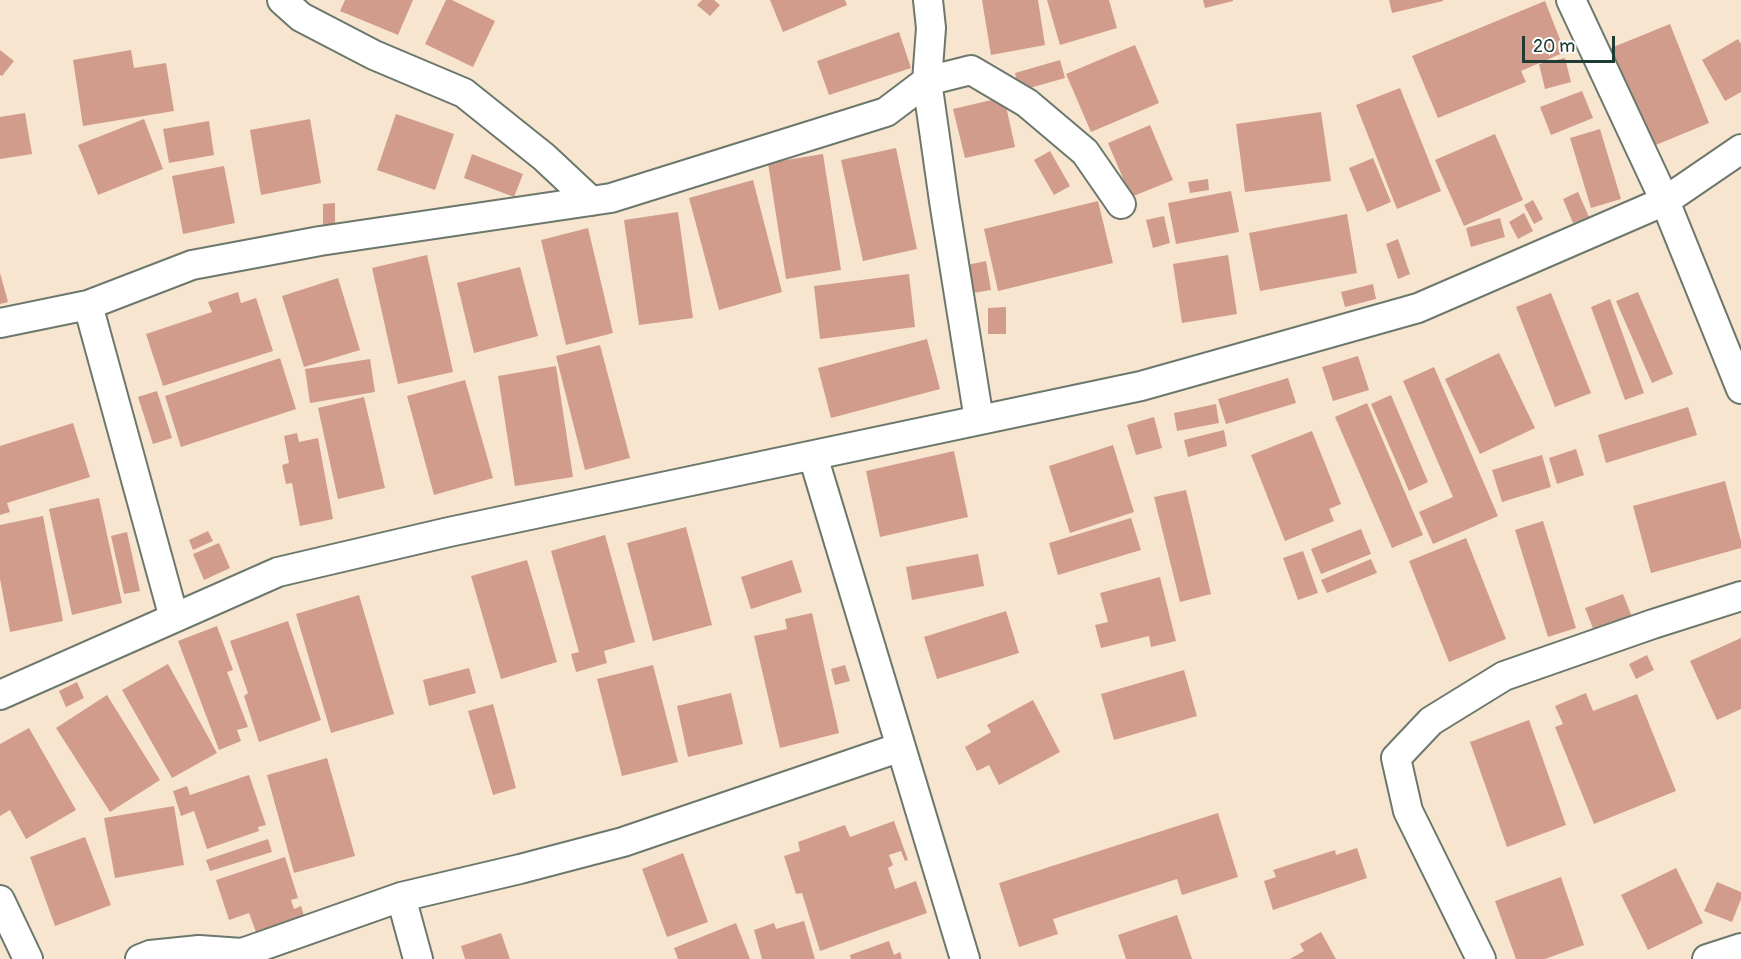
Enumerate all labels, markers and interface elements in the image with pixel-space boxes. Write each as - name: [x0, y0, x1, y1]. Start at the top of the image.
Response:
- scale bar: [1525, 24, 1618, 62]
- text: 20 m: [1533, 35, 1575, 58]

